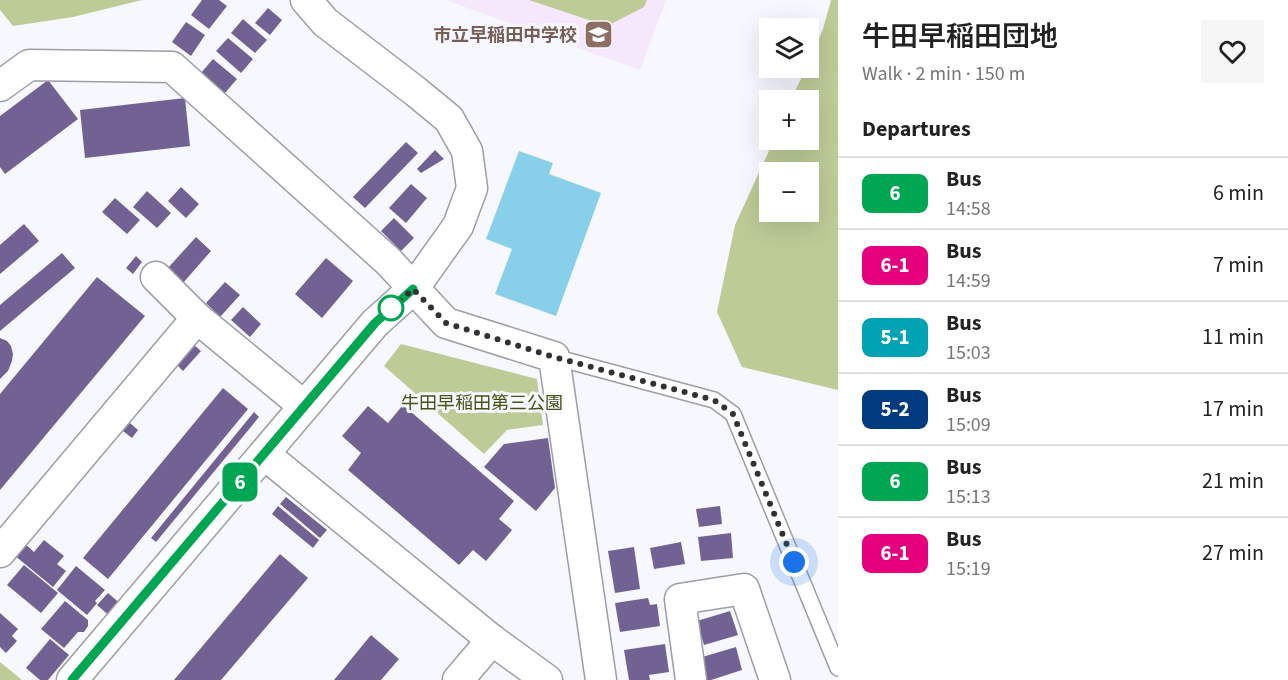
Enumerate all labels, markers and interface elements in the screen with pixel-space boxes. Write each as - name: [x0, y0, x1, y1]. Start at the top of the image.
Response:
- text: 牛田早稲田団地: [862, 17, 1058, 57]
- map controls: [759, 18, 819, 222]
- button: layers: [759, 18, 819, 78]
- school or university icon: 市立早稲田中学校: [582, 19, 614, 51]
- button: heart: [1201, 20, 1264, 83]
- place label: 市立早稲田中学校: [433, 23, 577, 48]
- text: Walk · 2 min · 150 m: [862, 60, 1025, 88]
- button: +: [759, 90, 819, 150]
- text: Departures: [862, 113, 971, 145]
- button: −: [759, 162, 819, 222]
- text: Bus: [946, 163, 982, 195]
- text: 6 min: [1213, 177, 1264, 209]
- text: 6: [889, 178, 901, 208]
- text: 14:58: [946, 195, 991, 223]
- text: Bus: [946, 235, 982, 267]
- text: 7 min: [1213, 249, 1264, 281]
- text: 6-1: [880, 250, 910, 280]
- text: 14:59: [946, 267, 991, 295]
- unlabelled marker: [378, 295, 404, 321]
- text: Bus: [946, 307, 982, 339]
- text: 11 min: [1202, 321, 1264, 353]
- text: 5-1: [880, 322, 910, 352]
- text: 15:03: [946, 339, 991, 367]
- text: Bus: [946, 379, 982, 411]
- park label: 牛田早稲田第三公園: [401, 391, 563, 416]
- text: 17 min: [1202, 393, 1264, 425]
- text: 5-2: [880, 394, 910, 424]
- text: 15:09: [946, 411, 991, 439]
- text: Bus: [946, 451, 982, 483]
- line badge: 6: [220, 462, 260, 502]
- text: 21 min: [1202, 465, 1264, 497]
- text: 6: [889, 466, 901, 496]
- text: 6: [234, 467, 246, 497]
- text: 15:13: [946, 483, 991, 511]
- text: Bus: [946, 523, 982, 555]
- text: 27 min: [1202, 537, 1264, 569]
- text: 6-1: [880, 538, 910, 568]
- your location: [779, 547, 809, 577]
- text: 15:19: [946, 555, 991, 583]

